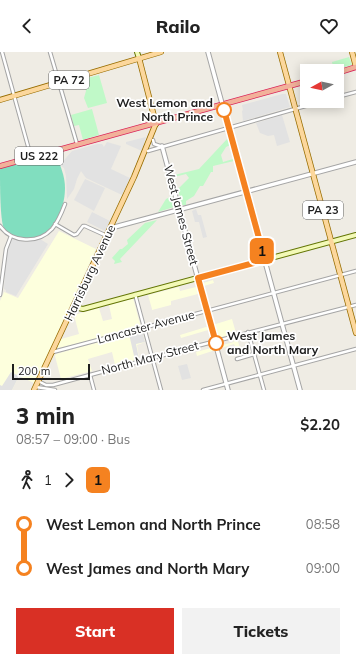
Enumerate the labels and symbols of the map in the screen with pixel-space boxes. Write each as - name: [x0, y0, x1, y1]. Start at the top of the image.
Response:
- north arrow: [300, 64, 344, 108]
- road number: PA 72: [49, 71, 89, 89]
- place label: West Lemon and North Prince: [116, 95, 213, 124]
- marker: West Lemon and North Prince: [216, 102, 232, 118]
- road number: US 222: [15, 147, 63, 165]
- street label: West James Street: [161, 163, 202, 266]
- road number: PA 23: [303, 201, 343, 219]
- street label: Harrisburg Avenue: [61, 222, 118, 323]
- line badge: 1: [249, 238, 275, 264]
- street label: Lancaster Avenue: [96, 306, 196, 347]
- place label: West James and North Mary: [227, 328, 319, 357]
- marker: West James and North Mary: [208, 335, 224, 351]
- street label: North Mary Street: [100, 337, 200, 378]
- scale bar: [12, 362, 90, 381]

